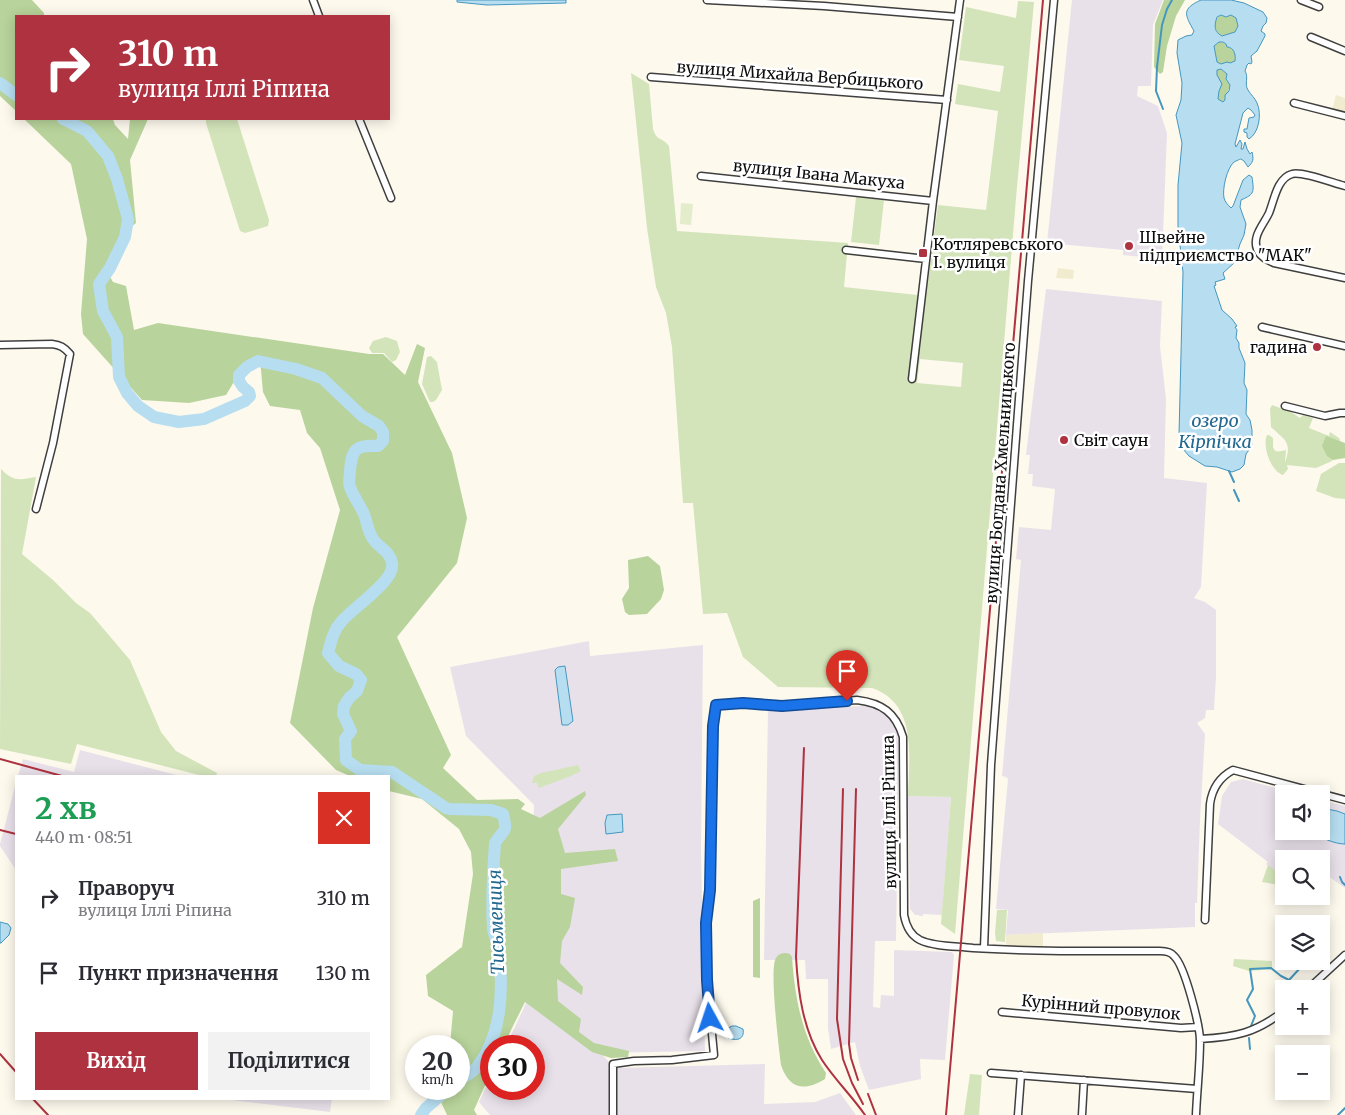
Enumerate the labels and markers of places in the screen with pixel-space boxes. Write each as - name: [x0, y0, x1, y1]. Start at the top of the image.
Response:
- place label: Швейне підприємство "МАК": [1139, 227, 1312, 265]
- place label: Котляревського І. вулиця: [933, 234, 1063, 272]
- marker: Швейне підприємство "МАК": [1123, 240, 1135, 252]
- marker: Котляревського І. вулиця: [917, 247, 929, 259]
- place label: гадина: [1250, 337, 1307, 357]
- marker: гадина: [1311, 341, 1323, 353]
- place label: Світ саун: [1074, 430, 1149, 450]
- marker: Світ саун: [1058, 434, 1070, 446]
- pin: [826, 650, 868, 701]

